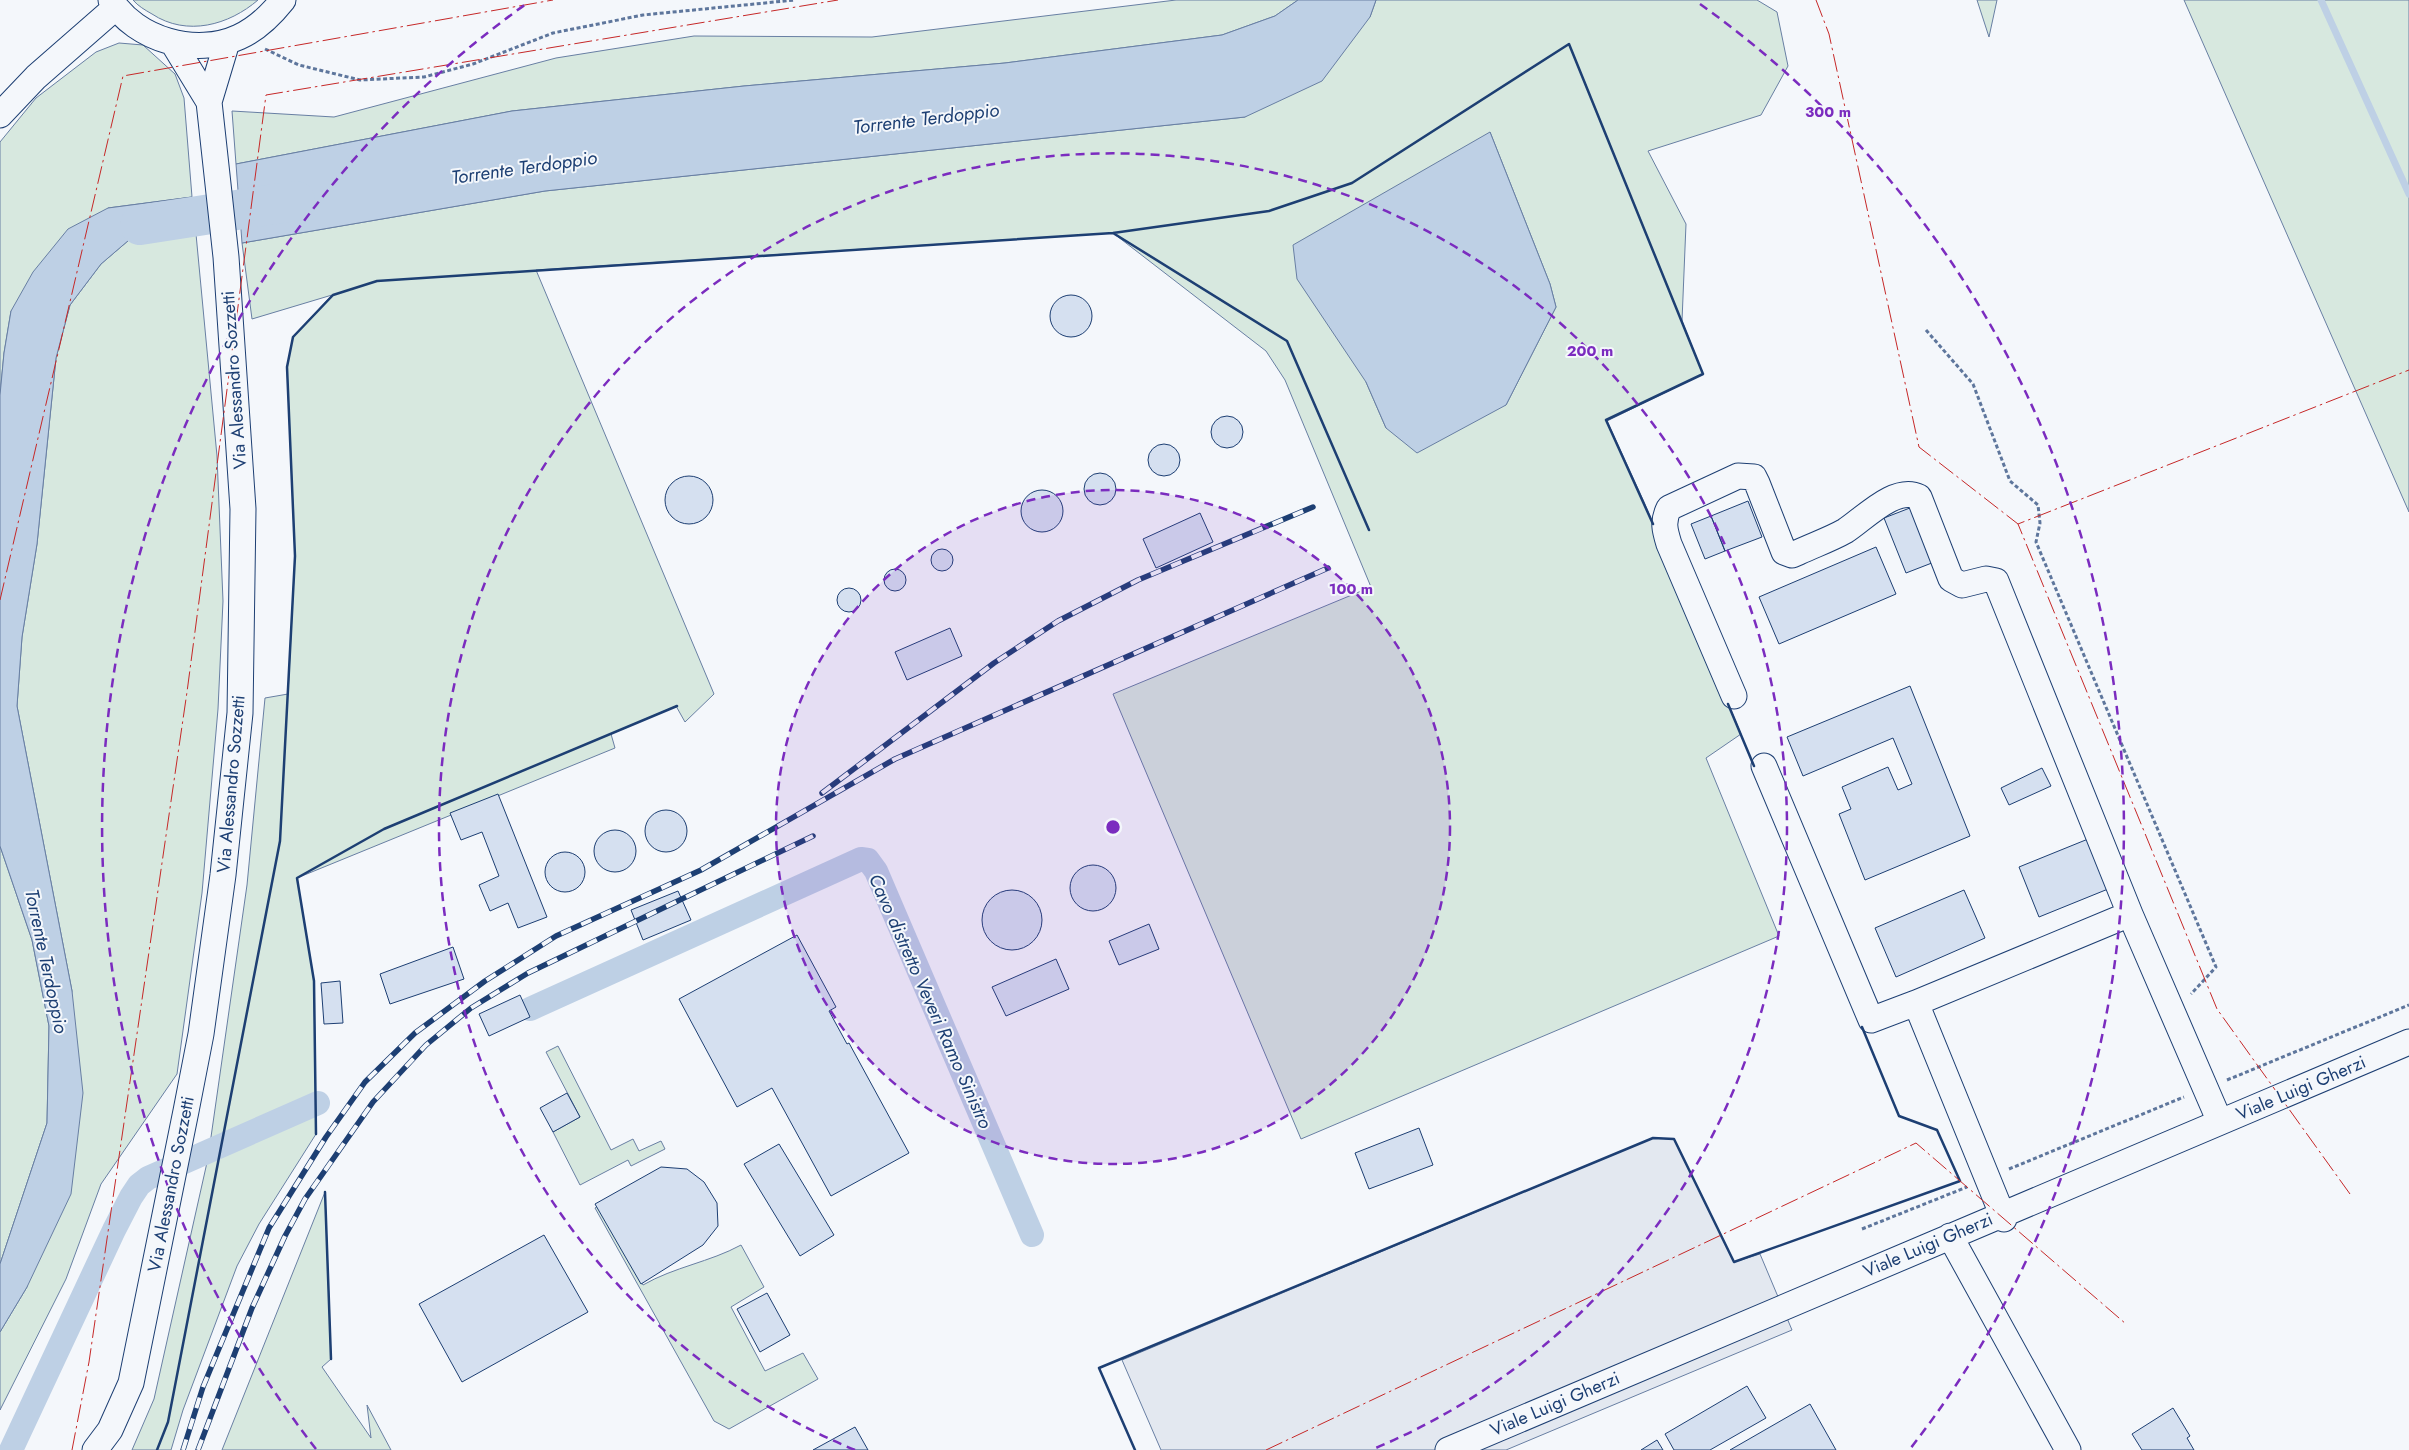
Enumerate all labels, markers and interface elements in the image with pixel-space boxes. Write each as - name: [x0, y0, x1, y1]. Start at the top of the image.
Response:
- water label: Torrente Terdoppio: [852, 96, 1001, 141]
- text: 300 m: [1805, 101, 1851, 123]
- water label: Torrente Terdoppio: [449, 144, 599, 191]
- street label: Via Alessandro Sozzetti: [215, 290, 253, 470]
- text: 200 m: [1567, 340, 1613, 362]
- text: 100 m: [1329, 578, 1373, 600]
- street label: Via Alessandro Sozzetti: [210, 694, 252, 874]
- centre of rings: [1104, 818, 1122, 836]
- water label: Cavo distretto Veveri Ramo Sinistro: [862, 869, 999, 1133]
- water label: Torrente Terdoppio: [18, 886, 75, 1036]
- street label: Viale Luigi Gherzi: [2232, 1049, 2370, 1127]
- street label: Via Alessandro Sozzetti: [141, 1094, 201, 1274]
- street label: Viale Luigi Gherzi: [1859, 1206, 1997, 1284]
- street label: Viale Luigi Gherzi: [1486, 1365, 1624, 1443]

